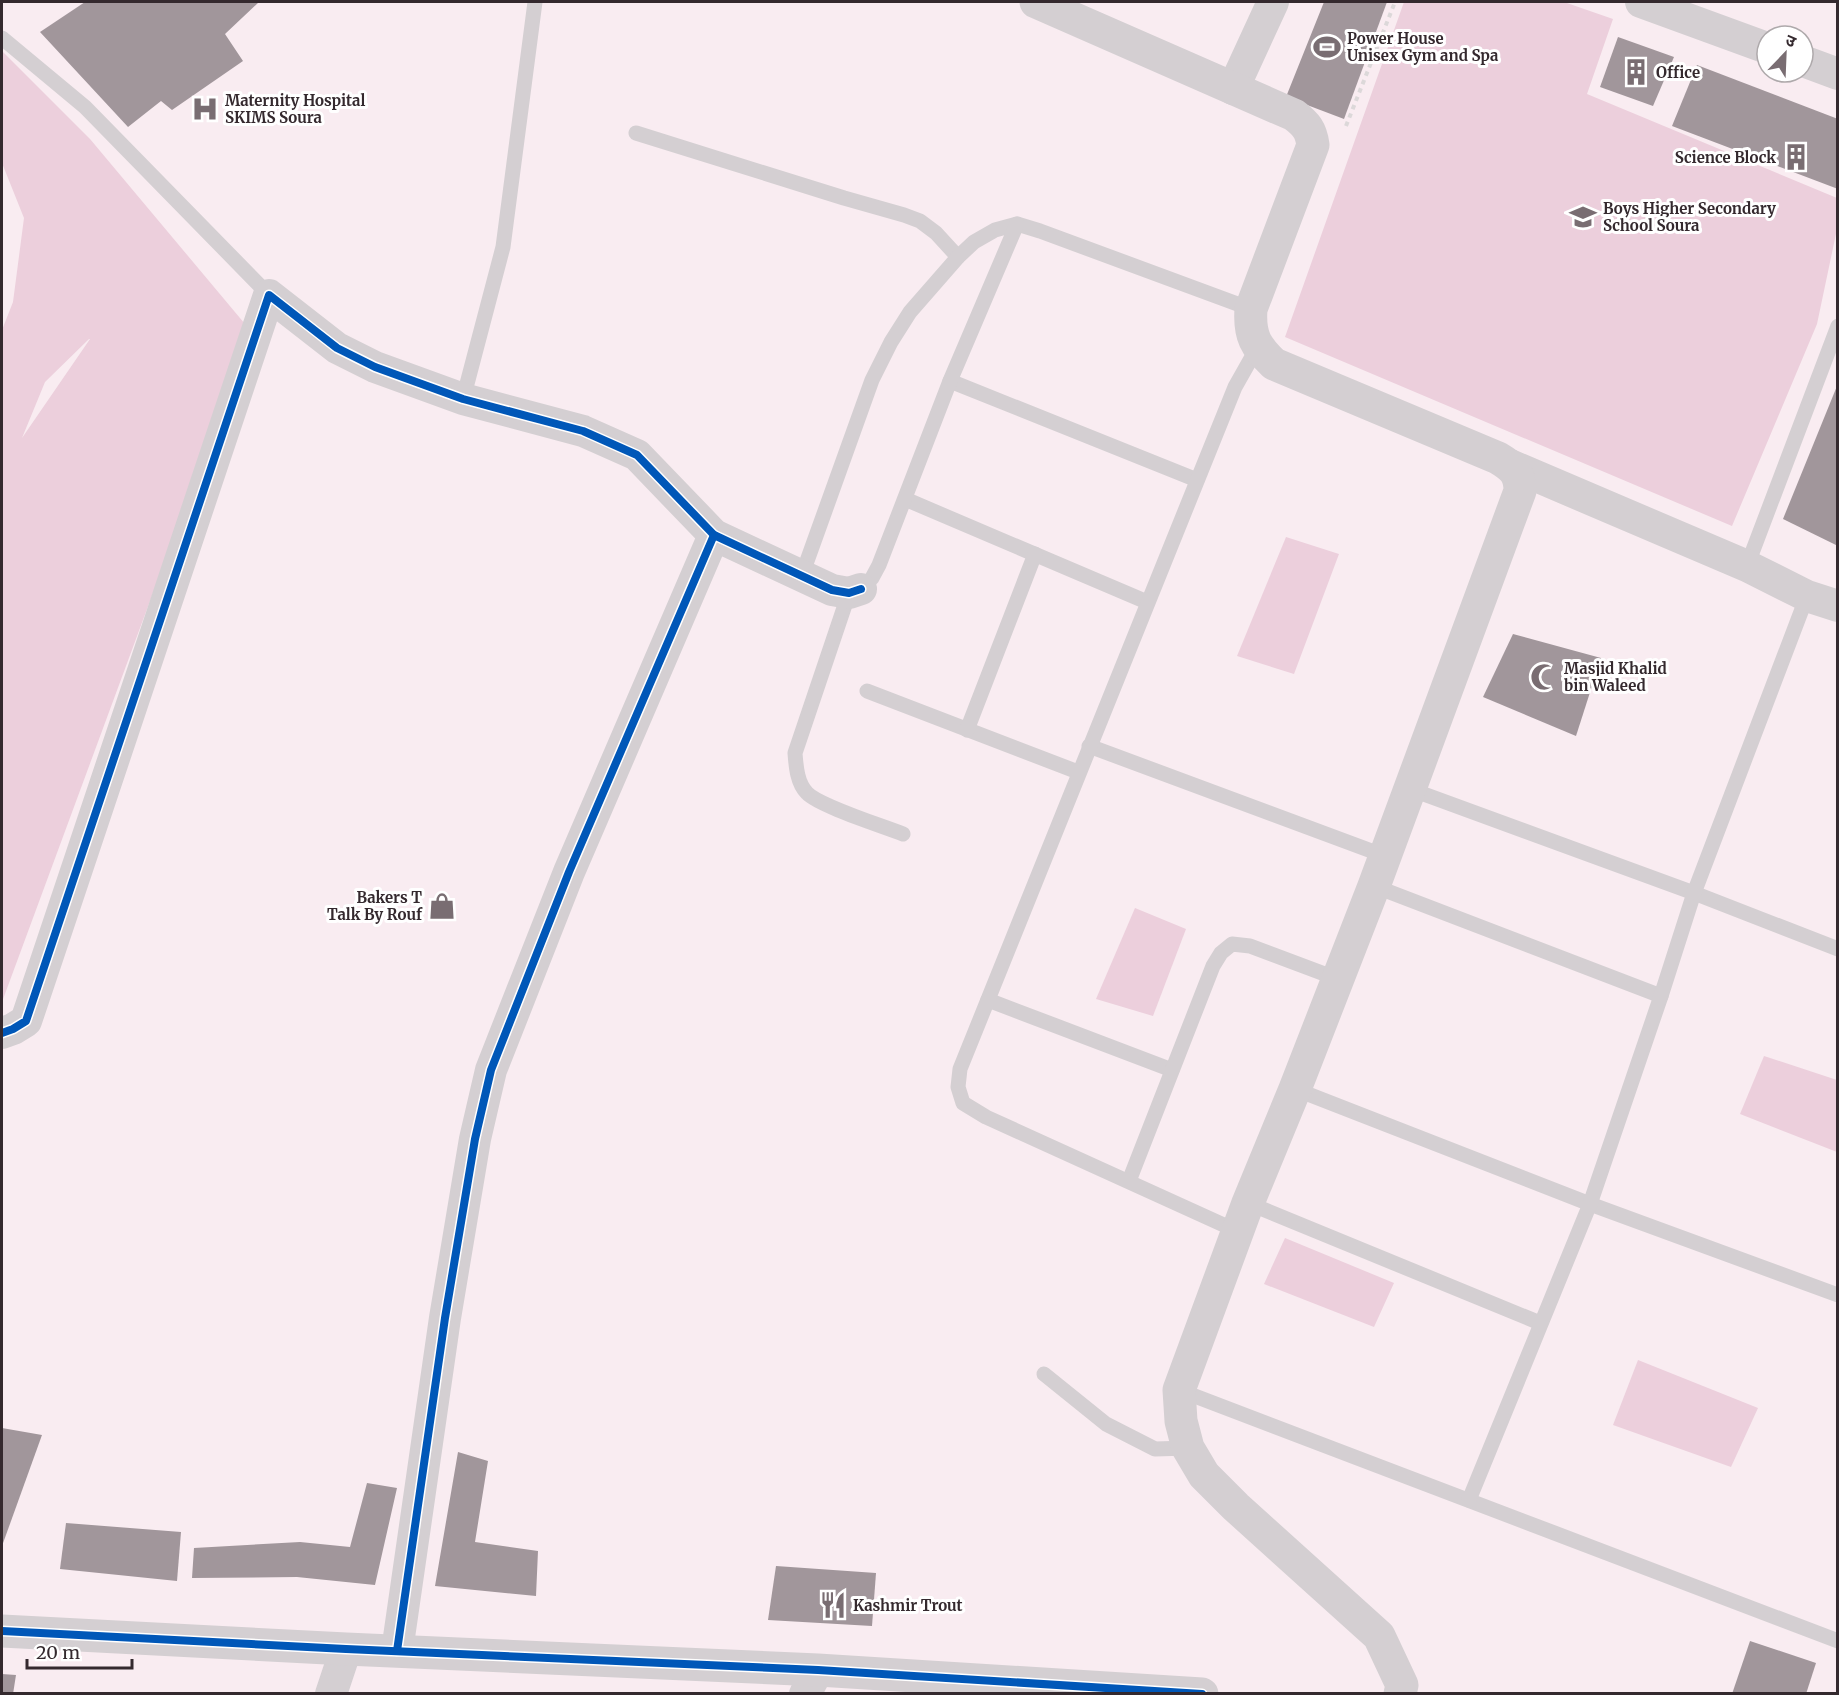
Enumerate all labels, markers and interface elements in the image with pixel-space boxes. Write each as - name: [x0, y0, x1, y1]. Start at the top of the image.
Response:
- north arrow: [1755, 24, 1815, 84]
- place label: Power House Unisex Gym and Spa: [1347, 29, 1499, 65]
- text: उ: [1783, 29, 1800, 51]
- sports icon: Power House Unisex Gym and Spa: [1312, 32, 1342, 62]
- building icon: Office: [1621, 57, 1651, 87]
- place label: Office: [1656, 63, 1700, 82]
- place label: Maternity Hospital SKIMS Soura: [225, 91, 366, 127]
- hospital icon: Maternity Hospital SKIMS Soura: [190, 94, 220, 124]
- building icon: Science Block: [1781, 142, 1811, 172]
- place label: Science Block: [1675, 148, 1776, 167]
- place label: Boys Higher Secondary School Soura: [1603, 199, 1776, 235]
- school or university icon: Boys Higher Secondary School Soura: [1568, 202, 1598, 232]
- place label: Masjid Khalid bin Waleed: [1564, 659, 1667, 695]
- mosque icon: Masjid Khalid bin Waleed: [1529, 662, 1559, 692]
- place label: Bakers T Talk By Rouf: [327, 888, 423, 924]
- shop icon: Bakers T Talk By Rouf: [427, 891, 457, 921]
- restaurant icon: Kashmir Trout: [818, 1590, 848, 1620]
- place label: Kashmir Trout: [853, 1596, 963, 1615]
- scale bar: [27, 1632, 132, 1670]
- text: 20 m: [36, 1641, 80, 1664]

